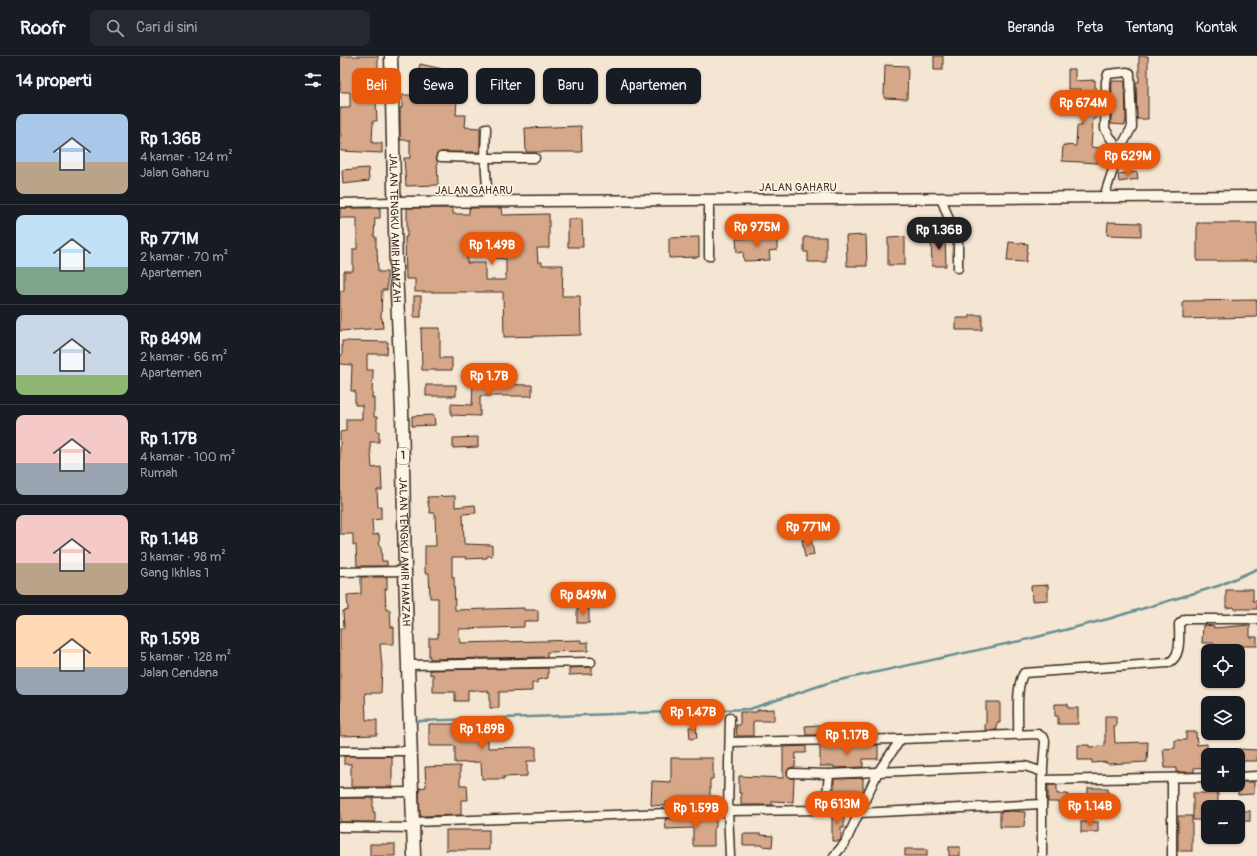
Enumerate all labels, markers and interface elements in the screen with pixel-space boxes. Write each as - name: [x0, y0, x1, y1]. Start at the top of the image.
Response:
- search box: [90, 10, 370, 46]
- text: Roofr: [20, 16, 66, 40]
- icon: search: [104, 17, 126, 39]
- text: Cari di sini: [136, 18, 197, 37]
- text: Beranda: [1007, 19, 1055, 36]
- text: Peta: [1077, 19, 1103, 36]
- text: Tentang: [1125, 19, 1173, 36]
- text: Kontak: [1195, 19, 1237, 36]
- chip: Beli: [352, 68, 401, 104]
- chip: Sewa: [409, 68, 468, 104]
- chip: Filter: [476, 68, 535, 104]
- chip: Baru: [543, 68, 598, 104]
- chip: Apartemen: [606, 68, 701, 104]
- icon: filters: [302, 69, 324, 91]
- text: 14 properti: [16, 70, 92, 91]
- pin: Rp 674M: [1046, 90, 1120, 124]
- text: Rp 674M: [1059, 95, 1107, 111]
- text: Rp 1.36B: [140, 128, 201, 149]
- icon: home: [48, 130, 96, 178]
- pin: Rp 629M: [1091, 143, 1165, 177]
- text: Rp 629M: [1104, 148, 1152, 164]
- text: 4 kamar · 124 m²: [140, 149, 233, 165]
- street label: JALAN TENGKU AMIR HAMZAH: [387, 153, 404, 303]
- text: Jalan Gaharu: [140, 165, 209, 181]
- street label: JALAN GAHARU: [759, 181, 837, 194]
- street label: JALAN GAHARU: [435, 184, 513, 197]
- pin: Rp 975M: [720, 214, 794, 248]
- pin: Rp 1.36B: [898, 217, 980, 251]
- text: Rp 975M: [734, 219, 780, 235]
- text: Rp 1.36B: [916, 222, 962, 238]
- text: Rp 771M: [140, 228, 198, 249]
- icon: home: [48, 231, 96, 279]
- pin: Rp 1.49B: [451, 232, 533, 266]
- text: Rp 1.49B: [469, 237, 515, 253]
- text: 2 kamar · 70 m²: [140, 249, 228, 265]
- text: Apartemen: [140, 265, 202, 281]
- text: Rp 849M: [140, 328, 201, 349]
- icon: home: [48, 331, 96, 379]
- text: 2 kamar · 66 m²: [140, 349, 228, 365]
- pin: Rp 1.7B: [452, 363, 526, 397]
- text: Apartemen: [140, 365, 202, 381]
- text: Rp 1.7B: [470, 368, 508, 384]
- text: Rp 1.17B: [140, 428, 197, 449]
- icon: home: [48, 431, 96, 479]
- road number: 1: [397, 448, 409, 464]
- text: 4 kamar · 100 m²: [140, 449, 236, 465]
- text: Rumah: [140, 465, 177, 481]
- street label: JALAN TENGKU AMIR HAMZAH: [397, 477, 413, 627]
- pin: Rp 771M: [771, 514, 845, 548]
- text: Rp 771M: [786, 519, 830, 535]
- text: Rp 1.14B: [140, 528, 198, 549]
- icon: home: [48, 531, 96, 579]
- text: 3 kamar · 98 m²: [140, 549, 226, 565]
- text: Gang Ikhlas 1: [140, 565, 209, 581]
- pin: Rp 849M: [546, 582, 620, 616]
- text: Rp 849M: [560, 587, 606, 603]
- text: Rp 1.59B: [140, 628, 200, 649]
- icon: home: [48, 631, 96, 679]
- map controls: [1201, 644, 1245, 844]
- button: locate: [1201, 644, 1245, 688]
- text: 5 kamar · 128 m²: [140, 649, 231, 665]
- text: Jalan Cendana: [140, 665, 218, 681]
- button: layers: [1201, 696, 1245, 740]
- pin: Rp 1.47B: [652, 699, 734, 733]
- text: Rp 1.47B: [670, 704, 716, 720]
- pin: Rp 1.89B: [441, 716, 523, 750]
- text: Rp 1.89B: [459, 721, 505, 737]
- pin: Rp 1.17B: [806, 722, 888, 756]
- text: Rp 1.17B: [825, 727, 869, 743]
- button: +: [1201, 748, 1245, 792]
- pin: Rp 613M: [800, 791, 874, 825]
- pin: Rp 1.14B: [1049, 793, 1131, 827]
- pin: Rp 1.59B: [655, 795, 737, 829]
- text: Rp 613M: [814, 796, 860, 812]
- text: Rp 1.14B: [1068, 798, 1112, 814]
- text: Rp 1.59B: [673, 800, 719, 816]
- button: −: [1201, 800, 1245, 844]

